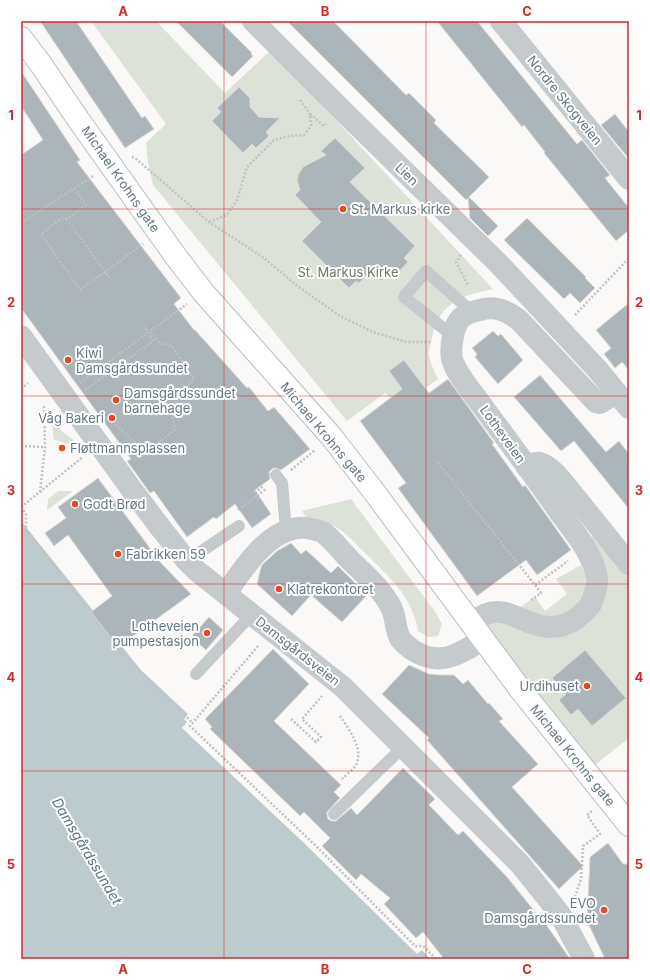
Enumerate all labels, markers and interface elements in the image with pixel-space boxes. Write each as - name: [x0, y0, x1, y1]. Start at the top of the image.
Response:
- text: A: [118, 3, 128, 19]
- text: B: [321, 3, 330, 19]
- text: C: [522, 3, 532, 19]
- street label: Nordre Skogveien: [524, 52, 606, 148]
- text: 1: [8, 107, 14, 123]
- text: 1: [636, 107, 642, 123]
- street label: Michael Krohns gate: [78, 123, 164, 235]
- street label: Lien: [392, 159, 422, 189]
- place label: St. Markus kirke: [351, 201, 450, 217]
- marker: St. Markus kirke: [338, 204, 348, 214]
- park label: St. Markus Kirke: [297, 264, 399, 280]
- text: 2: [7, 294, 15, 310]
- text: 2: [635, 294, 643, 310]
- place label: Kiwi Damsgårdssundet: [76, 345, 188, 376]
- marker: Kiwi Damsgårdssundet: [63, 355, 73, 365]
- street label: Michael Krohns gate: [277, 379, 371, 485]
- place label: Damsgårdssundet barnehage: [124, 385, 236, 416]
- marker: Damsgårdssundet barnehage: [111, 395, 121, 405]
- street label: Lotheveien: [477, 402, 529, 466]
- place label: Våg Bakeri: [38, 410, 104, 426]
- marker: Våg Bakeri: [107, 413, 117, 423]
- place label: Fløttmannsplassen: [70, 440, 185, 456]
- marker: Fløttmannsplassen: [57, 443, 67, 453]
- text: 3: [7, 482, 15, 498]
- text: 3: [635, 482, 643, 498]
- place label: Godt Brød: [83, 496, 146, 512]
- marker: Godt Brød: [70, 499, 80, 509]
- place label: Fabrikken 59: [126, 546, 206, 562]
- marker: Fabrikken 59: [113, 549, 123, 559]
- place label: Klatrekontoret: [287, 581, 373, 597]
- marker: Klatrekontoret: [274, 584, 284, 594]
- street label: Damsgårdsveien: [253, 613, 343, 689]
- place label: Lotheveien pumpestasjon: [112, 618, 199, 649]
- marker: Lotheveien pumpestasjon: [202, 628, 212, 638]
- text: 4: [7, 669, 16, 685]
- text: 4: [635, 669, 644, 685]
- place label: Urdihuset: [519, 678, 579, 694]
- marker: Urdihuset: [582, 681, 592, 691]
- street label: Michael Krohns gate: [527, 701, 619, 809]
- water label: Damsgårdssundet: [49, 794, 126, 908]
- text: 5: [7, 856, 15, 872]
- text: 5: [635, 856, 643, 872]
- place label: EVO Damsgårdssundet: [484, 895, 596, 926]
- marker: EVO Damsgårdssundet: [599, 905, 609, 915]
- text: A: [118, 961, 128, 977]
- text: B: [321, 961, 330, 977]
- text: C: [522, 961, 532, 977]

